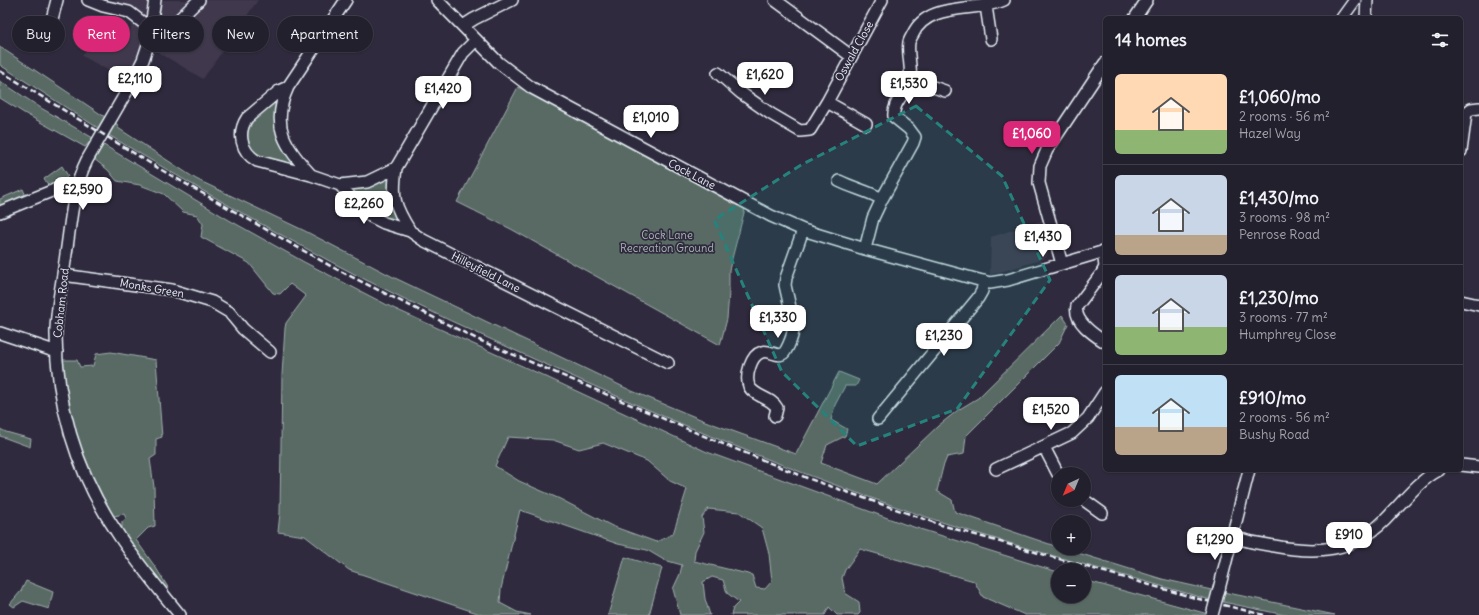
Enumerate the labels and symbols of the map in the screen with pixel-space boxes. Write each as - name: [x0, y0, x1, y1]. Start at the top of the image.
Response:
- street label: Oswald Close: [832, 18, 876, 84]
- pin: £1,620: [732, 62, 798, 96]
- pin: £2,110: [102, 66, 168, 100]
- pin: £1,530: [876, 71, 942, 105]
- pin: £1,420: [410, 76, 476, 110]
- pin: £1,010: [618, 105, 684, 139]
- pin: £1,060: [999, 121, 1065, 155]
- street label: Cock Lane: [666, 156, 718, 192]
- pin: £2,590: [50, 177, 116, 211]
- pin: £2,260: [331, 191, 397, 225]
- pin: £1,430: [1010, 224, 1076, 258]
- park label: Cock Lane Recreation Ground: [620, 228, 714, 255]
- street label: Hilleyfield Lane: [449, 249, 523, 295]
- street label: Cobham Road: [50, 267, 72, 339]
- street label: Monks Green: [119, 275, 185, 301]
- pin: £1,330: [745, 305, 811, 339]
- pin: £1,230: [911, 323, 977, 357]
- pin: £1,520: [1018, 397, 1084, 431]
- north arrow: [1051, 467, 1091, 507]
- pin: £910: [1325, 522, 1373, 556]
- pin: £1,290: [1182, 527, 1248, 561]

